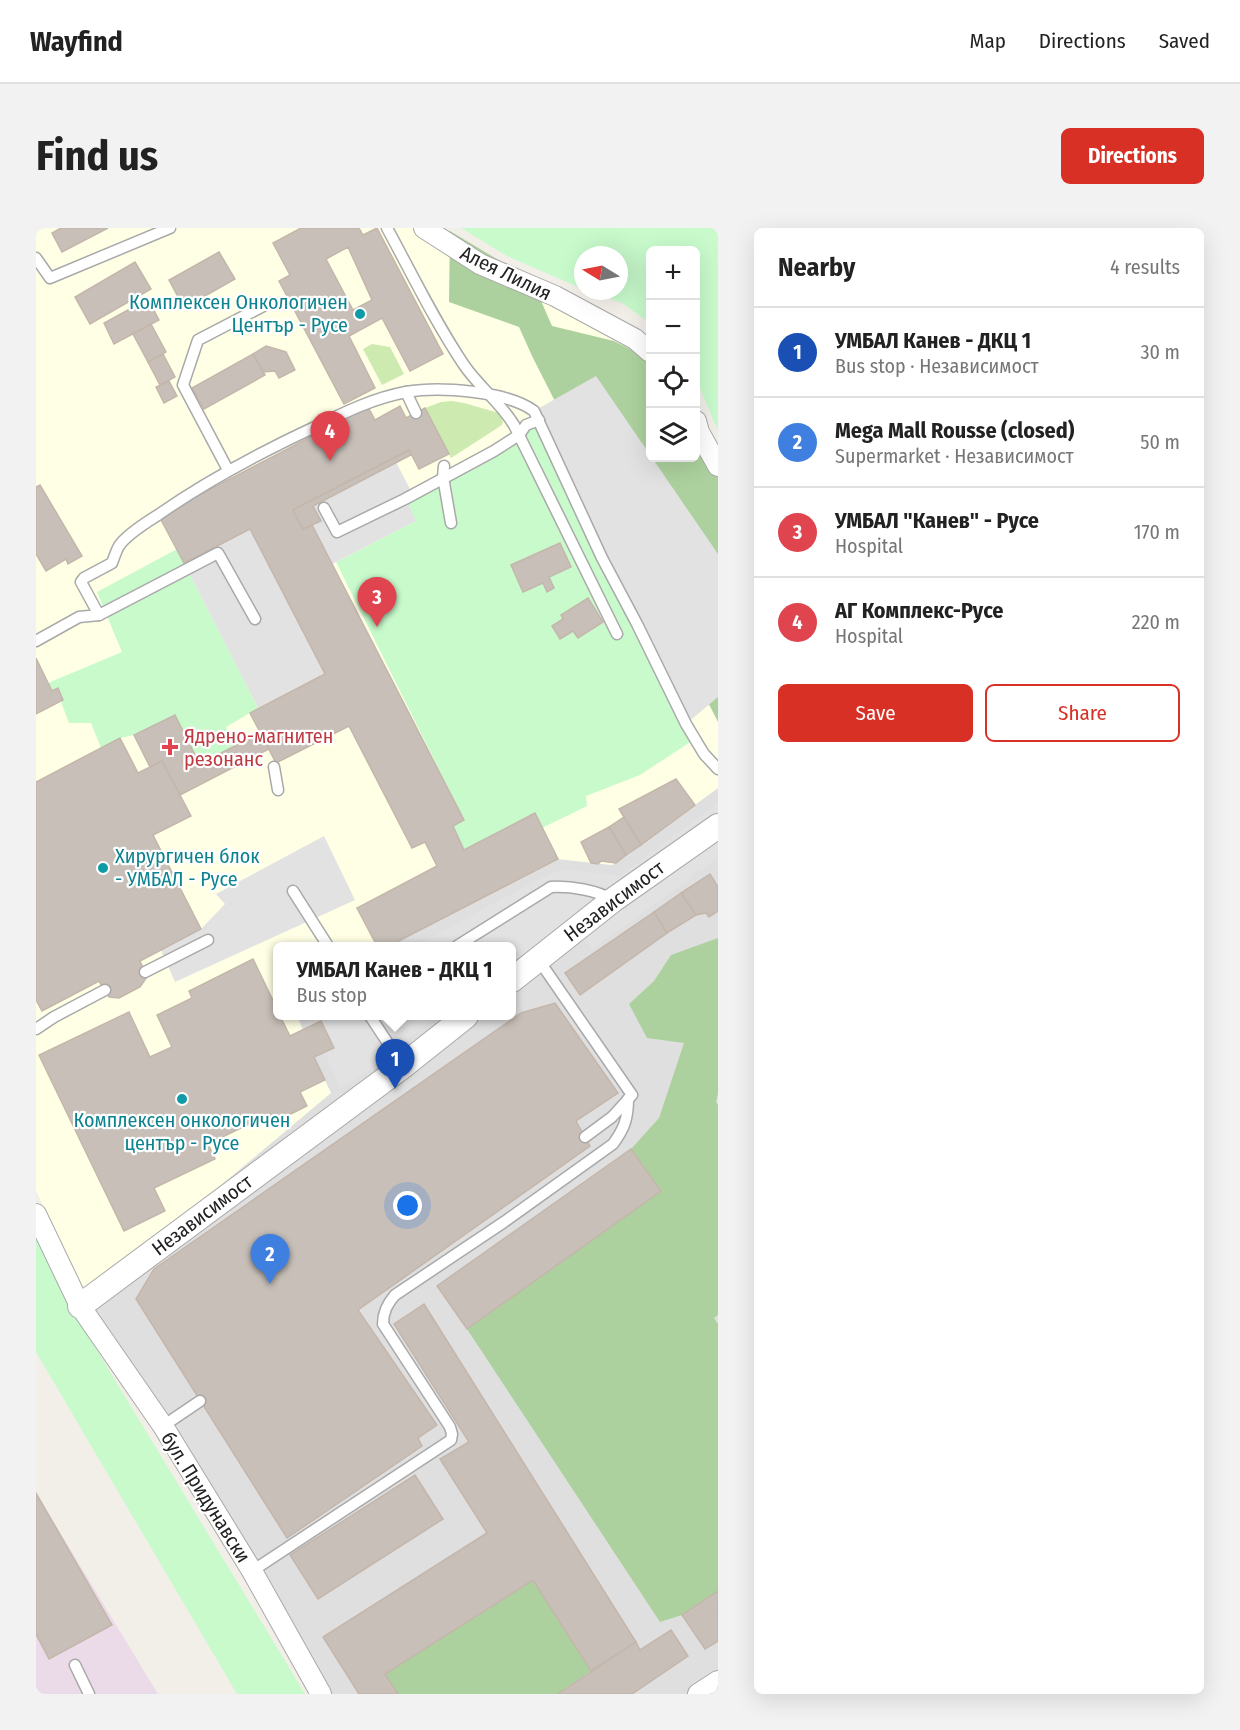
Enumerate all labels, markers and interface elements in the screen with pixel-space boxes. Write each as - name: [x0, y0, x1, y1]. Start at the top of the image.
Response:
- text: Wayfind: [30, 25, 123, 58]
- text: Map: [969, 28, 1006, 54]
- text: Directions: [1039, 28, 1126, 54]
- text: Saved: [1159, 28, 1210, 54]
- button: Directions: [1061, 128, 1204, 184]
- text: Find us: [36, 131, 158, 181]
- street label: Алея Лилия: [456, 241, 556, 305]
- north arrow: [574, 246, 628, 300]
- map controls: [646, 246, 700, 462]
- button: +: [646, 246, 700, 300]
- text: Nearby: [778, 252, 855, 283]
- text: 4 results: [1110, 255, 1180, 279]
- place label: Комплексен Онкологичен Център - Русе: [129, 290, 348, 337]
- button: −: [646, 300, 700, 354]
- marker: Комплексен Онкологичен Център - Русе: [353, 307, 367, 321]
- text: УМБАЛ Канев - ДКЦ 1: [835, 327, 1031, 354]
- text: 1: [793, 340, 802, 364]
- text: 30 m: [1140, 340, 1180, 364]
- button: locate: [646, 354, 700, 408]
- text: Bus stop · Независимост: [835, 354, 1039, 378]
- button: layers: [646, 408, 700, 462]
- pin: 4: [310, 412, 350, 461]
- text: Mega Mall Rousse (closed): [835, 417, 1074, 444]
- text: 2: [793, 430, 802, 454]
- text: 50 m: [1140, 430, 1180, 454]
- text: Supermarket · Независимост: [835, 444, 1074, 468]
- text: УМБАЛ "Канев" - Русе: [835, 507, 1039, 534]
- text: 3: [793, 520, 802, 544]
- text: 170 m: [1134, 520, 1180, 544]
- text: Hospital: [835, 534, 903, 558]
- pin: 3: [358, 578, 396, 627]
- text: АГ Комплекс-Русе: [835, 597, 1003, 624]
- text: 4: [792, 610, 803, 634]
- text: 220 m: [1132, 610, 1180, 634]
- text: Hospital: [835, 624, 903, 648]
- button: Save: [778, 684, 973, 742]
- button: Share: [985, 684, 1180, 742]
- place label: Ядрено-магнитен резонанс: [184, 724, 333, 771]
- marker: Ядрено-магнитен резонанс: [161, 738, 179, 756]
- place label: Хирургичен блок - УМБАЛ - Русе: [115, 844, 260, 891]
- street label: Независимост: [559, 855, 670, 947]
- marker: Хирургичен блок - УМБАЛ - Русе: [96, 861, 110, 875]
- popup: [273, 942, 516, 1020]
- text: УМБАЛ Канев - ДКЦ 1: [297, 956, 492, 983]
- text: Bus stop: [297, 983, 367, 1007]
- pin: 1: [376, 1040, 414, 1089]
- marker: Комплексен онкологичен център - Русе: [175, 1092, 189, 1106]
- place label: Комплексен онкологичен център - Русе: [74, 1108, 290, 1155]
- street label: Независимост: [147, 1169, 258, 1261]
- your location: [393, 1191, 422, 1220]
- pin: 2: [250, 1234, 290, 1284]
- street label: бул. Придунавски: [156, 1427, 256, 1567]

